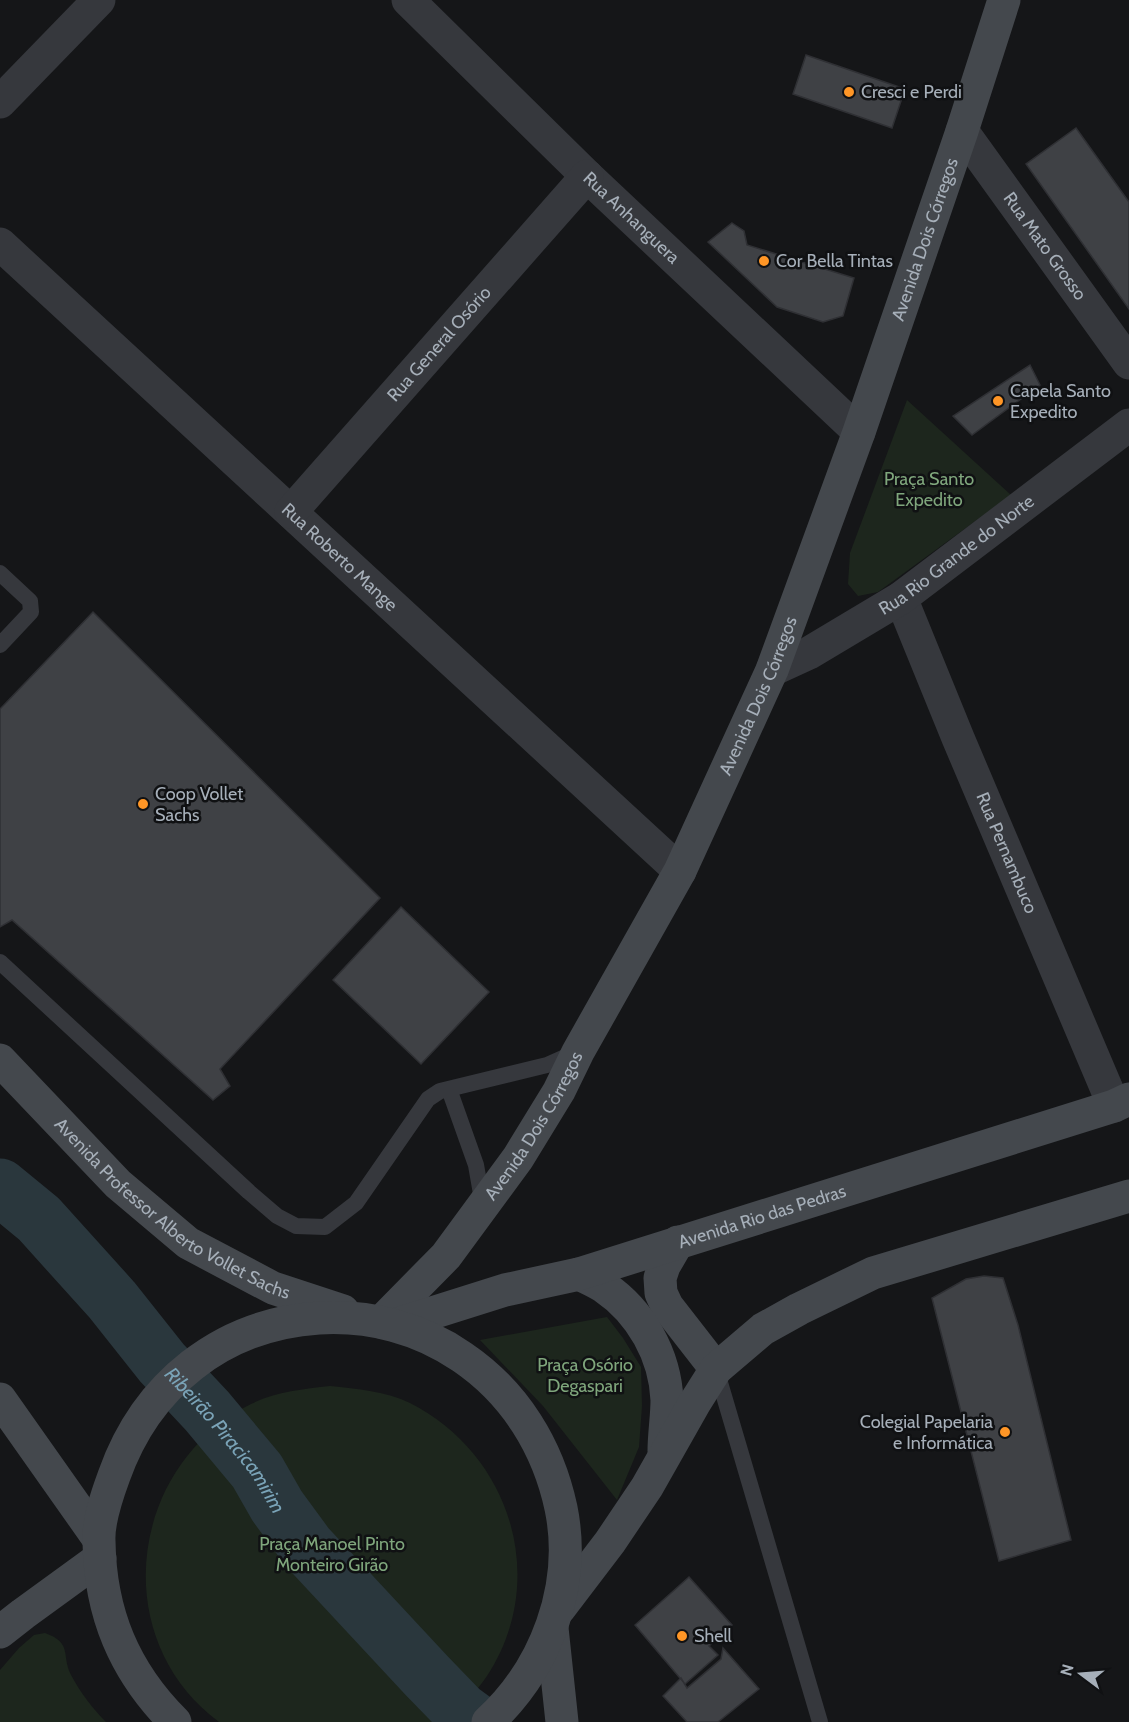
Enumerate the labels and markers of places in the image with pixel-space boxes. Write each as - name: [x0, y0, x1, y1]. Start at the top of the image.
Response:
- place label: Cresci e Perdi: [861, 81, 962, 103]
- marker: Cresci e Perdi: [842, 85, 856, 99]
- place label: Cor Bella Tintas: [776, 250, 893, 272]
- marker: Cor Bella Tintas: [757, 254, 771, 268]
- place label: Capela Santo Expedito: [1010, 380, 1111, 423]
- marker: Capela Santo Expedito: [991, 394, 1005, 408]
- place label: Coop Vollet Sachs: [155, 783, 243, 826]
- marker: Coop Vollet Sachs: [136, 797, 150, 811]
- place label: Colegial Papelaria e Informática: [860, 1411, 993, 1454]
- marker: Colegial Papelaria e Informática: [998, 1425, 1012, 1439]
- place label: Shell: [694, 1625, 733, 1647]
- marker: Shell: [675, 1629, 689, 1643]

